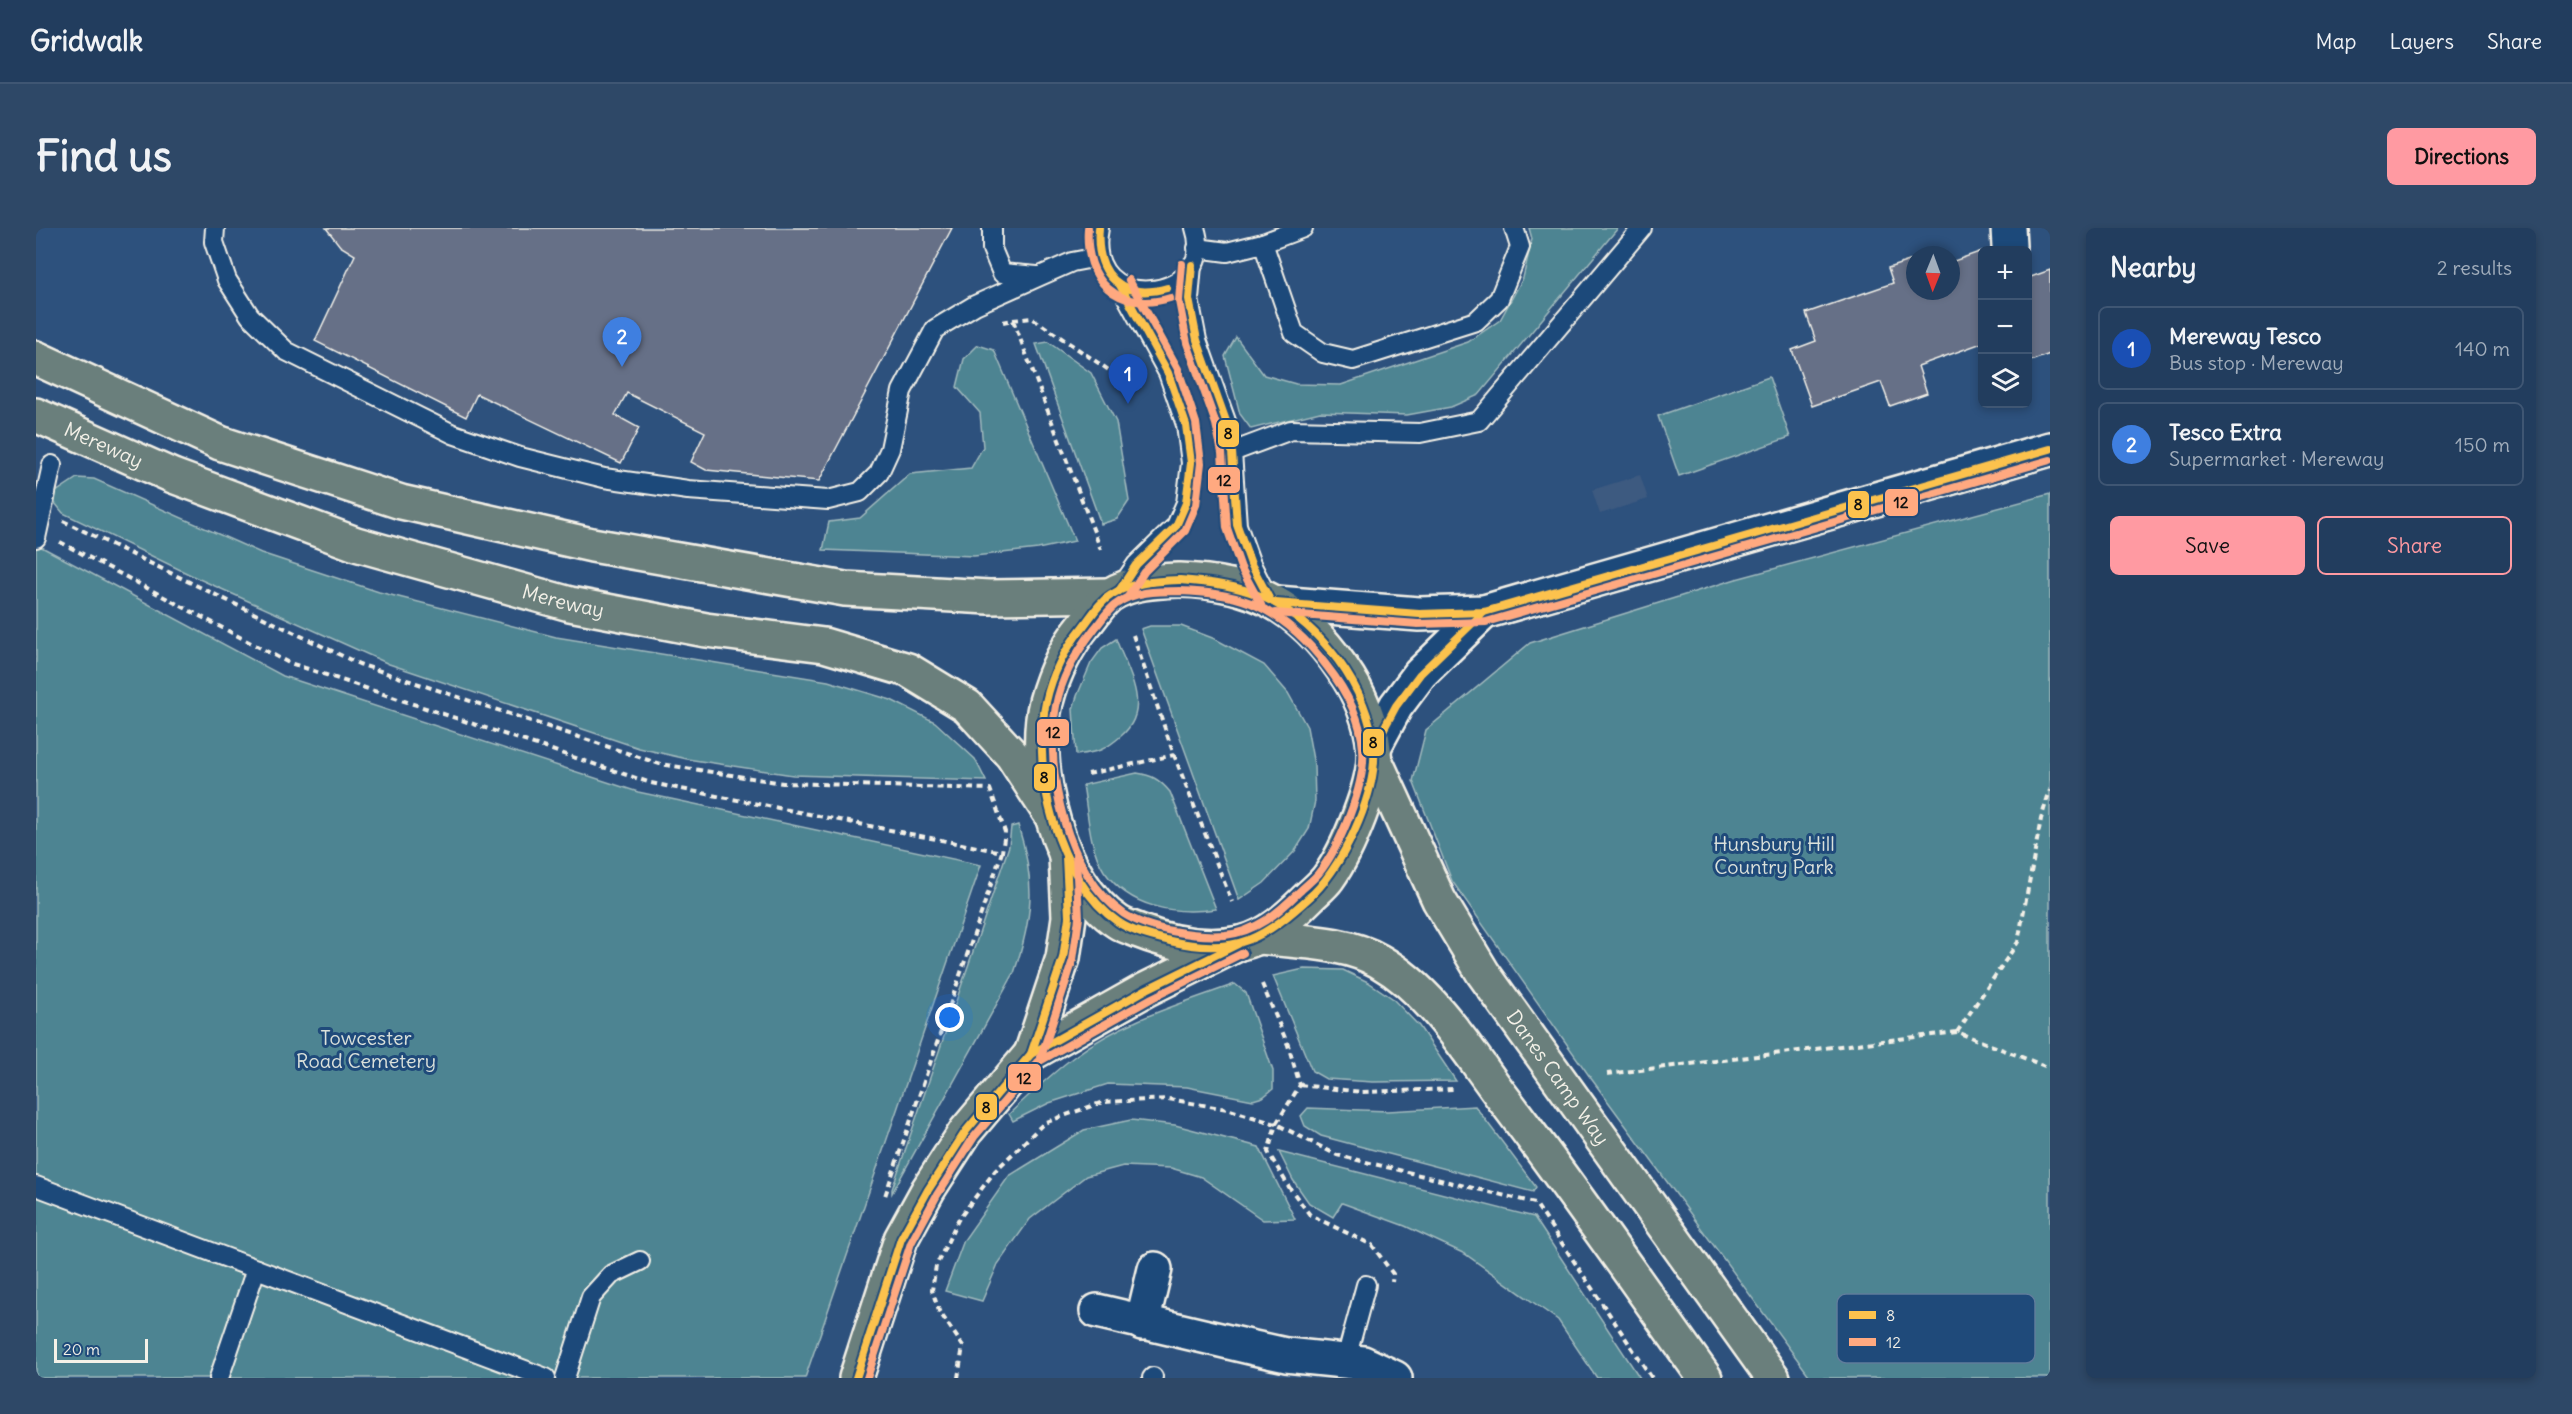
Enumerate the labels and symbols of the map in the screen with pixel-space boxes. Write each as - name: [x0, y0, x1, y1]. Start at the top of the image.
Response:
- north arrow: [1906, 246, 1960, 300]
- pin: 2: [602, 318, 642, 367]
- pin: 1: [1108, 354, 1148, 404]
- street label: Mereway: [61, 416, 147, 473]
- line badge: 8: [1217, 419, 1240, 448]
- text: 8: [1223, 423, 1233, 443]
- line badge: 12: [1207, 466, 1241, 494]
- text: 12: [1216, 470, 1232, 490]
- line badge: 12: [1884, 488, 1919, 517]
- line badge: 8: [1847, 490, 1870, 519]
- text: 12: [1893, 492, 1909, 512]
- text: 8: [1853, 494, 1863, 514]
- street label: Mereway: [519, 578, 606, 622]
- line badge: 12: [1036, 718, 1070, 747]
- text: 12: [1045, 722, 1061, 742]
- line badge: 8: [1362, 728, 1385, 757]
- text: 8: [1368, 732, 1378, 752]
- line badge: 8: [1033, 763, 1056, 792]
- text: 8: [1039, 767, 1049, 787]
- park label: Hunsbury Hill Country Park: [1713, 831, 1835, 879]
- your location: [935, 1003, 964, 1032]
- street label: Danes Camp Way: [1501, 1005, 1615, 1150]
- park label: Towcester Road Cemetery: [296, 1025, 436, 1073]
- line badge: 12: [1007, 1063, 1042, 1092]
- text: 12: [1016, 1068, 1032, 1088]
- line badge: 8: [975, 1093, 998, 1121]
- text: 8: [981, 1097, 991, 1117]
- legend: [1837, 1294, 2035, 1363]
- text: 8: [1886, 1305, 1895, 1325]
- text: 12: [1886, 1332, 1901, 1352]
- scale bar: [54, 1336, 148, 1364]

